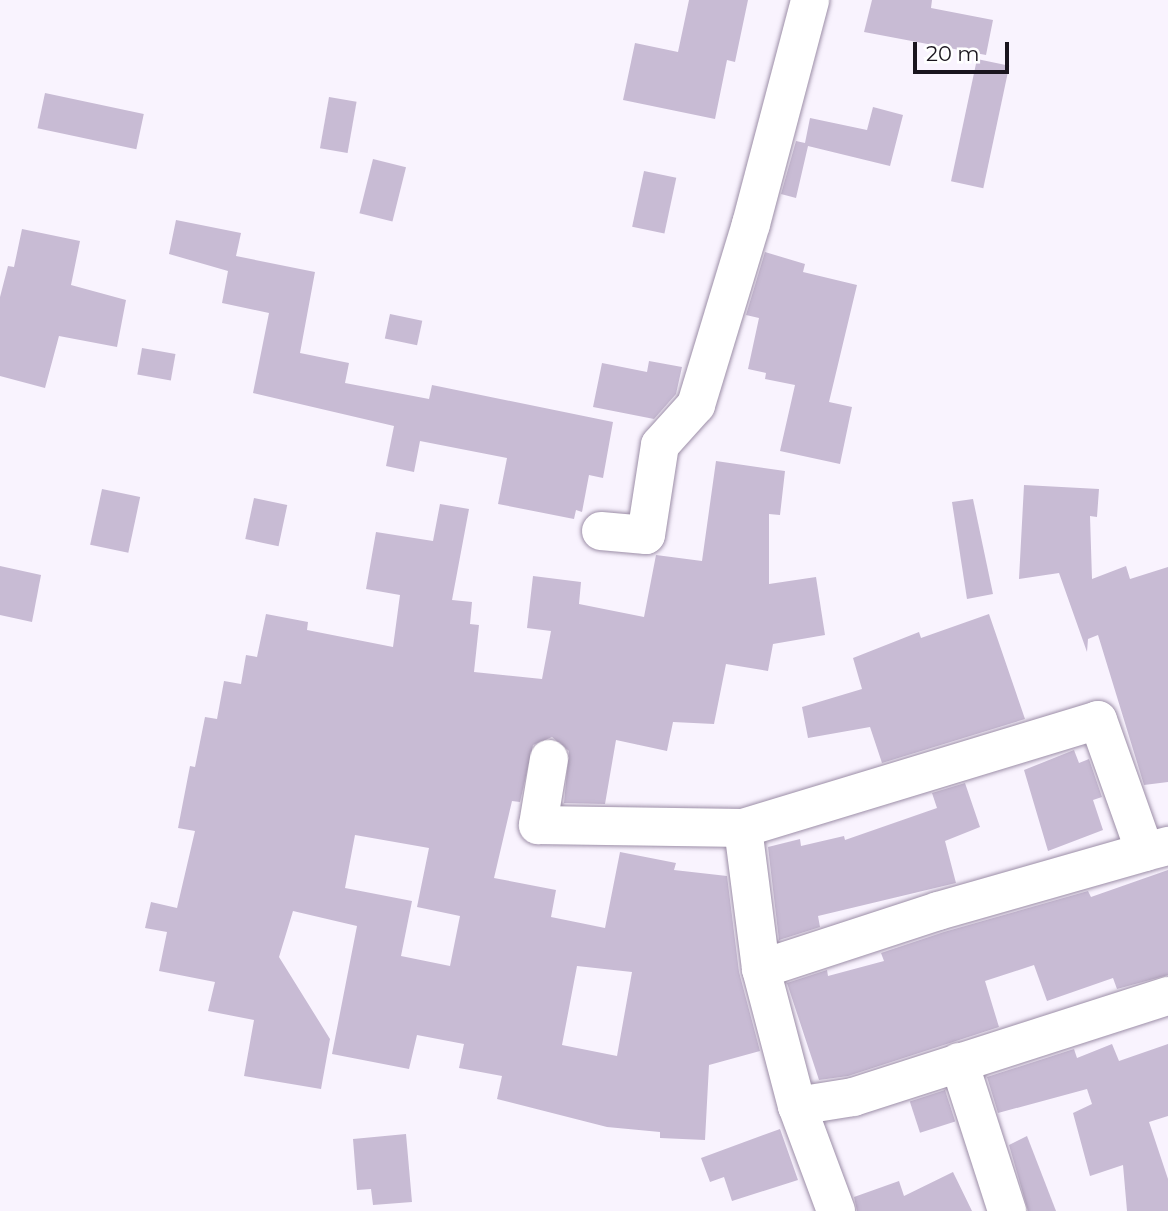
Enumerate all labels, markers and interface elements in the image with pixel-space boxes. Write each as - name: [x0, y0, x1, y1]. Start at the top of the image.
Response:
- scale bar: [916, 28, 1012, 72]
- text: 20 m: [926, 41, 980, 66]

